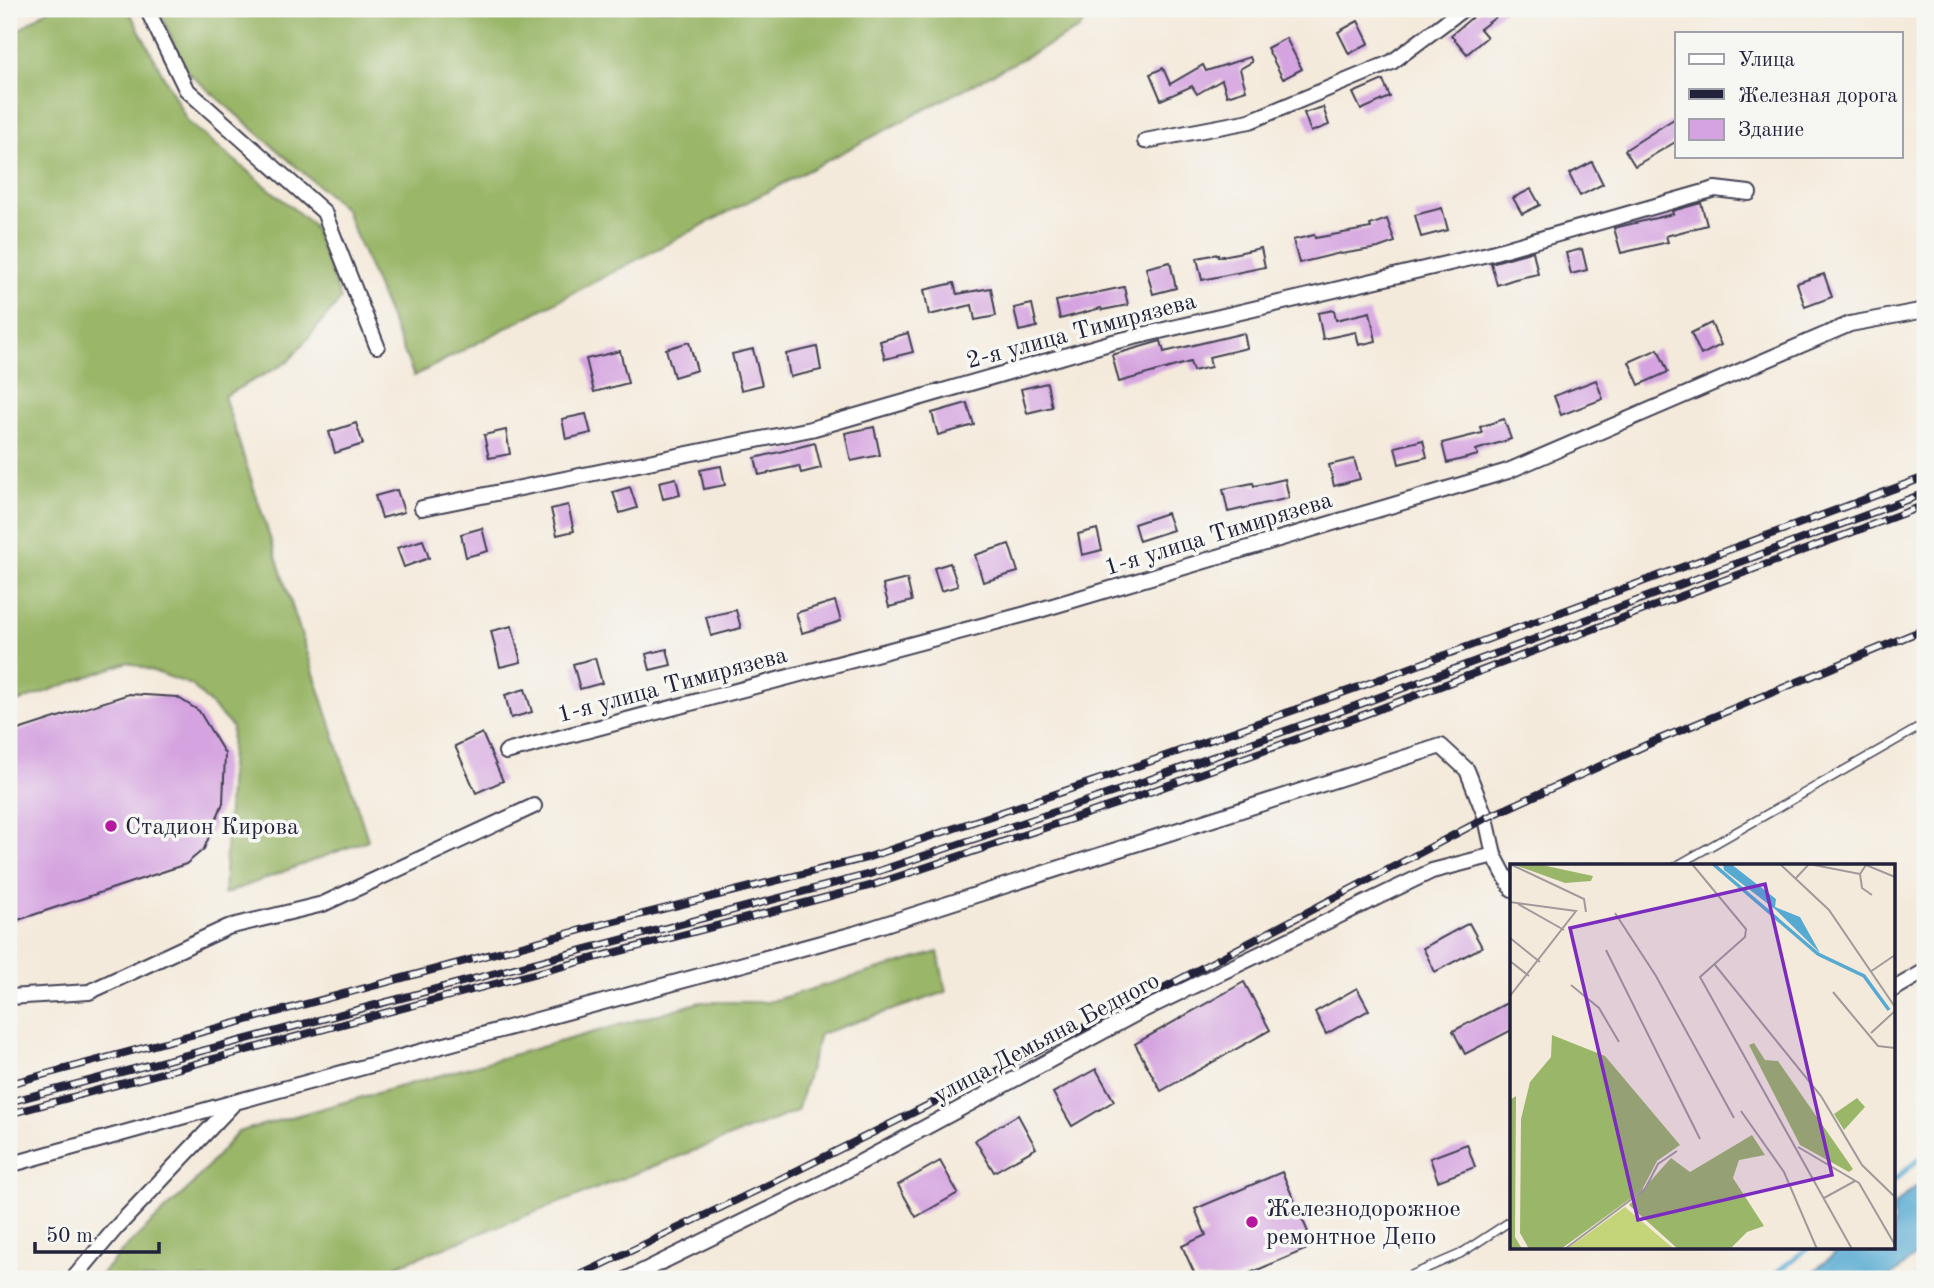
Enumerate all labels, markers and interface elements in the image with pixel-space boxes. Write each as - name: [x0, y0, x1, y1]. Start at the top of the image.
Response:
- legend: [1675, 32, 1902, 158]
- text: Улица: [1738, 50, 1795, 71]
- text: Железная дорога: [1738, 86, 1898, 107]
- text: Здание: [1738, 120, 1804, 141]
- street label: 2-я улица Тимирязева: [964, 290, 1199, 374]
- street label: 1-я улица Тимирязева: [1102, 489, 1335, 581]
- street label: 1-я улица Тимирязева: [555, 644, 790, 728]
- place label: Стадион Кирова: [125, 816, 299, 840]
- marker: Стадион Кирова: [103, 818, 119, 834]
- inset map: [1510, 864, 1896, 1250]
- street label: улица Демьяна Бедного: [930, 969, 1164, 1109]
- place label: Железнодорожное ремонтное Депо: [1266, 1198, 1461, 1250]
- scale bar: [35, 1211, 159, 1255]
- marker: Железнодорожное ремонтное Депо: [1244, 1214, 1260, 1230]
- text: 50 m: [46, 1226, 93, 1247]

